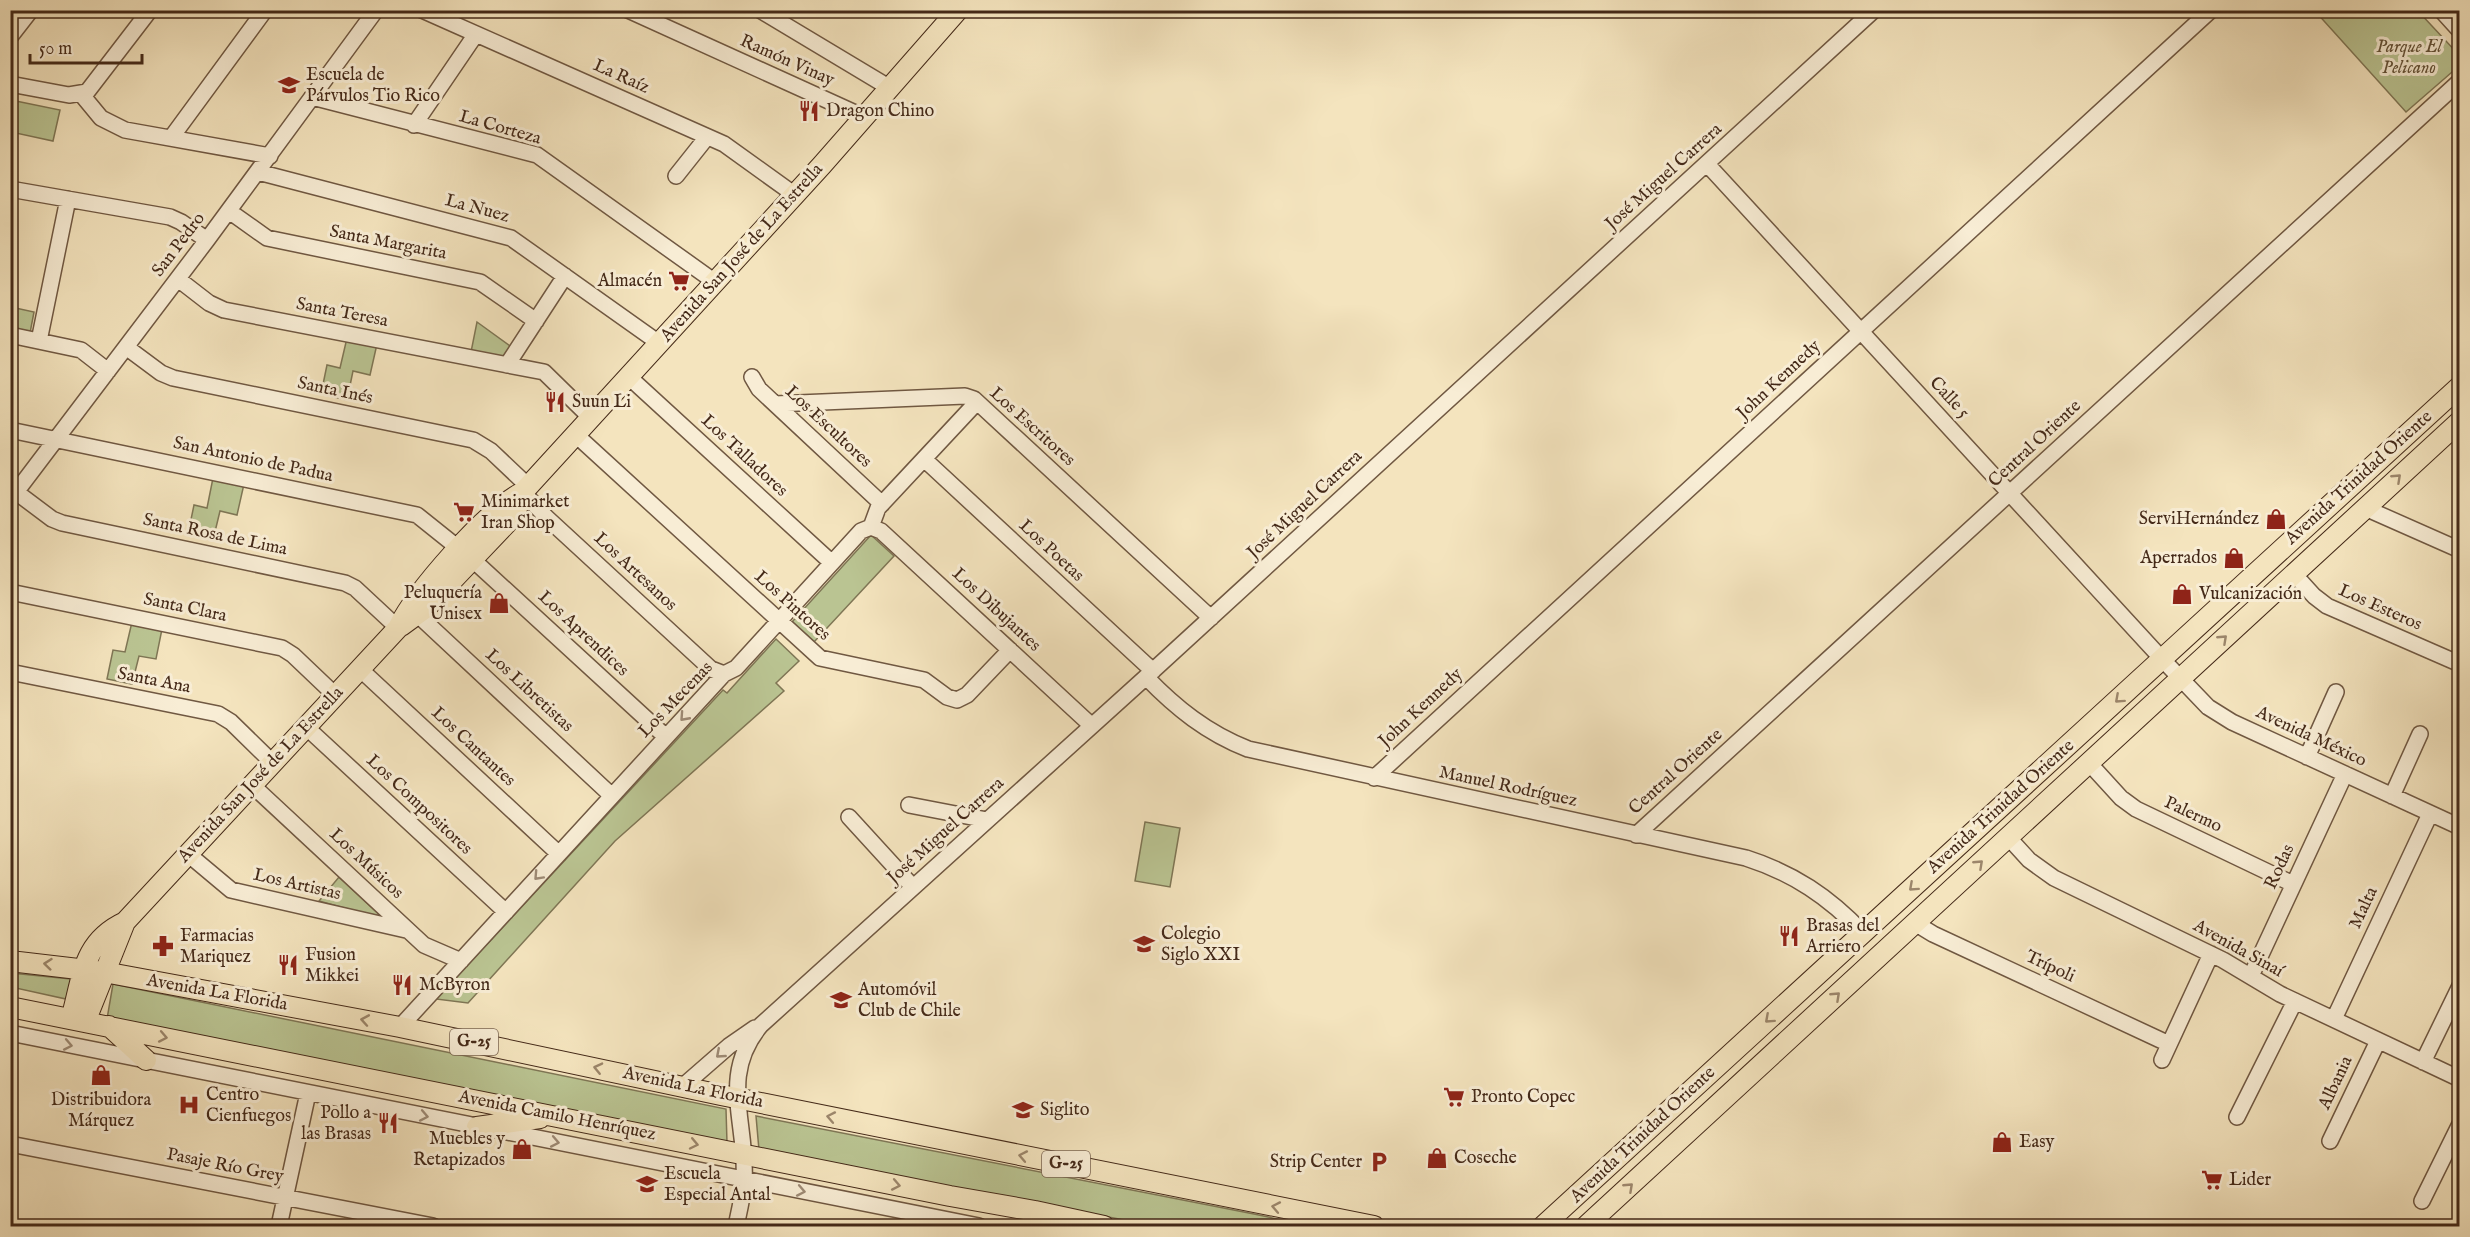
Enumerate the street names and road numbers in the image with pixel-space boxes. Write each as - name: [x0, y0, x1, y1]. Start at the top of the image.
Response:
- street label: Ramón Vinay: [736, 30, 838, 92]
- street label: La Raíz: [589, 54, 653, 100]
- street label: La Corteza: [456, 105, 544, 151]
- street label: José Miguel Carrera: [1599, 118, 1727, 237]
- street label: Avenida San José de La Estrella: [655, 159, 829, 348]
- street label: La Nuez: [442, 189, 512, 229]
- street label: San Pedro: [147, 208, 211, 282]
- street label: Santa Margarita: [328, 220, 449, 266]
- street label: Santa Teresa: [294, 293, 390, 333]
- street label: John Kennedy: [1731, 335, 1826, 426]
- street label: Santa Inés: [295, 372, 375, 410]
- street label: Calle 5: [1924, 372, 1974, 424]
- street label: Los Escultores: [780, 381, 876, 473]
- street label: Los Escritores: [984, 382, 1080, 472]
- street label: Central Oriente: [1984, 395, 2086, 493]
- street label: Avenida Trinidad Oriente: [2280, 406, 2437, 551]
- street label: Los Talladores: [696, 410, 792, 502]
- street label: San Antonio de Padua: [171, 432, 335, 488]
- street label: José Miguel Carrera: [1241, 445, 1368, 566]
- street label: Santa Rosa de Lima: [141, 508, 289, 562]
- street label: Los Poetas: [1013, 515, 1089, 587]
- street label: Los Artesanos: [588, 527, 682, 617]
- street label: Los Dibujantes: [947, 563, 1045, 657]
- street label: Los Pintores: [749, 566, 835, 646]
- street label: Los Esteros: [2335, 579, 2425, 637]
- street label: Los Aprendices: [533, 586, 633, 682]
- street label: Santa Clara: [141, 588, 229, 628]
- street label: Los Libretistas: [480, 644, 578, 738]
- street label: Los Mecenas: [634, 657, 718, 743]
- street label: Santa Ana: [116, 663, 193, 699]
- street label: John Kennedy: [1373, 663, 1468, 754]
- street label: Avenida San José de La Estrella: [172, 682, 349, 869]
- street label: Avenida México: [2251, 701, 2370, 773]
- street label: Los Cantantes: [426, 702, 520, 792]
- street label: Central Oriente: [1624, 724, 1728, 820]
- street label: Avenida Trinidad Oriente: [1922, 735, 2079, 880]
- street label: Los Compositores: [361, 750, 477, 860]
- street label: Manuel Rodríguez: [1437, 761, 1579, 813]
- street label: José Miguel Carrera: [881, 772, 1009, 891]
- street label: Palermo: [2160, 792, 2226, 839]
- street label: Los Músicos: [324, 824, 408, 904]
- street label: Rodas: [2260, 841, 2300, 893]
- street label: Los Artistas: [251, 864, 343, 906]
- street label: Malta: [2344, 883, 2384, 933]
- street label: Avenida Sinaí: [2188, 914, 2288, 984]
- street label: Trípoli: [2021, 946, 2079, 989]
- street label: Avenida La Florida: [144, 969, 289, 1017]
- road number: G-25: [450, 1029, 498, 1055]
- street label: Albania: [2313, 1052, 2358, 1114]
- street label: Avenida La Florida: [620, 1062, 765, 1114]
- street label: Avenida Trinidad Oriente: [1565, 1062, 1720, 1209]
- street label: Avenida Camilo Henríquez: [455, 1085, 658, 1146]
- street label: Pasaje Río Grey: [165, 1143, 286, 1189]
- road number: G-25: [1042, 1151, 1090, 1177]

